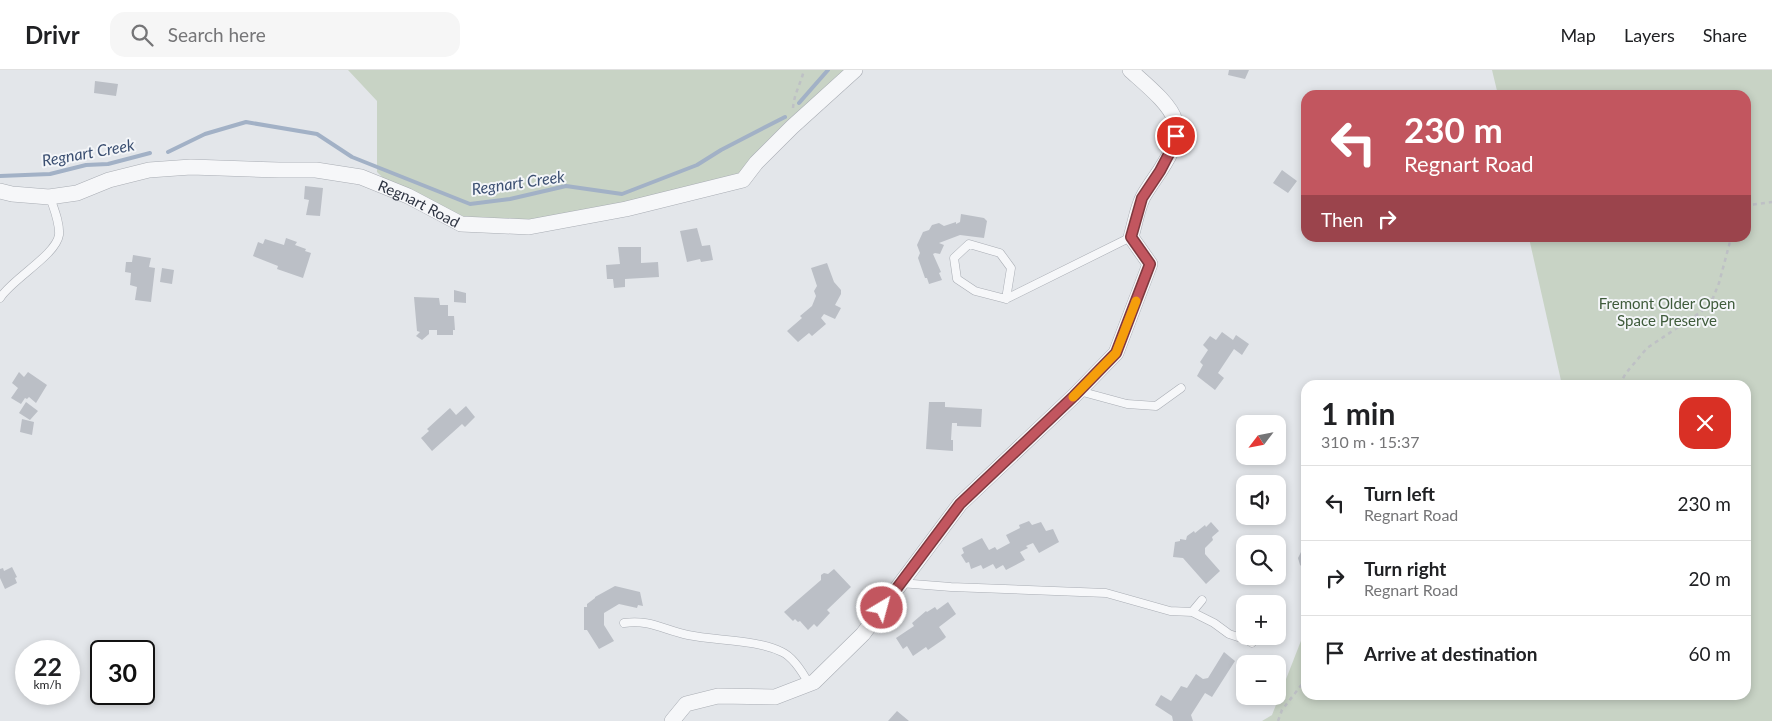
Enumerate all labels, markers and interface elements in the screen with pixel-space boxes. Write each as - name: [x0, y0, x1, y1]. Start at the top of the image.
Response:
- search box: [110, 12, 460, 57]
- text: Drivr: [25, 20, 80, 49]
- icon: search: [128, 21, 156, 49]
- text: Search here: [168, 23, 266, 46]
- text: Map: [1560, 24, 1596, 46]
- text: Layers: [1624, 24, 1675, 46]
- text: Share: [1703, 24, 1747, 46]
- text: 230 m: [1404, 108, 1503, 150]
- icon: left: [1321, 110, 1386, 175]
- pin: [1155, 115, 1197, 157]
- icon: arrive: [1162, 122, 1190, 150]
- water label: Regnart Creek: [40, 134, 136, 169]
- text: Regnart Road: [1404, 150, 1534, 177]
- water label: Regnart Creek: [470, 166, 566, 198]
- street label: Regnart Road: [376, 176, 463, 231]
- icon: right: [1373, 205, 1401, 233]
- text: Then: [1321, 208, 1363, 231]
- park label: Fremont Older Open Space Preserve: [1599, 294, 1735, 329]
- text: 1 min: [1321, 395, 1395, 431]
- button: close: [1679, 397, 1731, 449]
- north arrow: [1236, 415, 1286, 465]
- map controls: [1236, 415, 1286, 705]
- text: 310 m · 15:37: [1321, 432, 1420, 451]
- button: sound: [1236, 475, 1286, 525]
- text: Turn left: [1364, 482, 1435, 505]
- icon: left: [1321, 489, 1349, 517]
- text: 230 m: [1677, 492, 1731, 515]
- text: Regnart Road: [1364, 505, 1458, 524]
- button: search: [1236, 535, 1286, 585]
- text: Turn right: [1364, 557, 1446, 580]
- icon: right: [1321, 564, 1349, 592]
- text: 20 m: [1688, 567, 1731, 590]
- text: Regnart Road: [1364, 580, 1458, 599]
- position arrow: [855, 581, 907, 633]
- button: +: [1236, 595, 1286, 645]
- icon: arrive: [1321, 639, 1349, 667]
- speed limit sign: 30: [90, 640, 155, 705]
- text: Arrive at destination: [1364, 642, 1537, 665]
- text: 60 m: [1688, 642, 1731, 665]
- text: 22: [33, 651, 62, 681]
- button: −: [1236, 655, 1286, 705]
- text: km/h: [33, 677, 62, 692]

